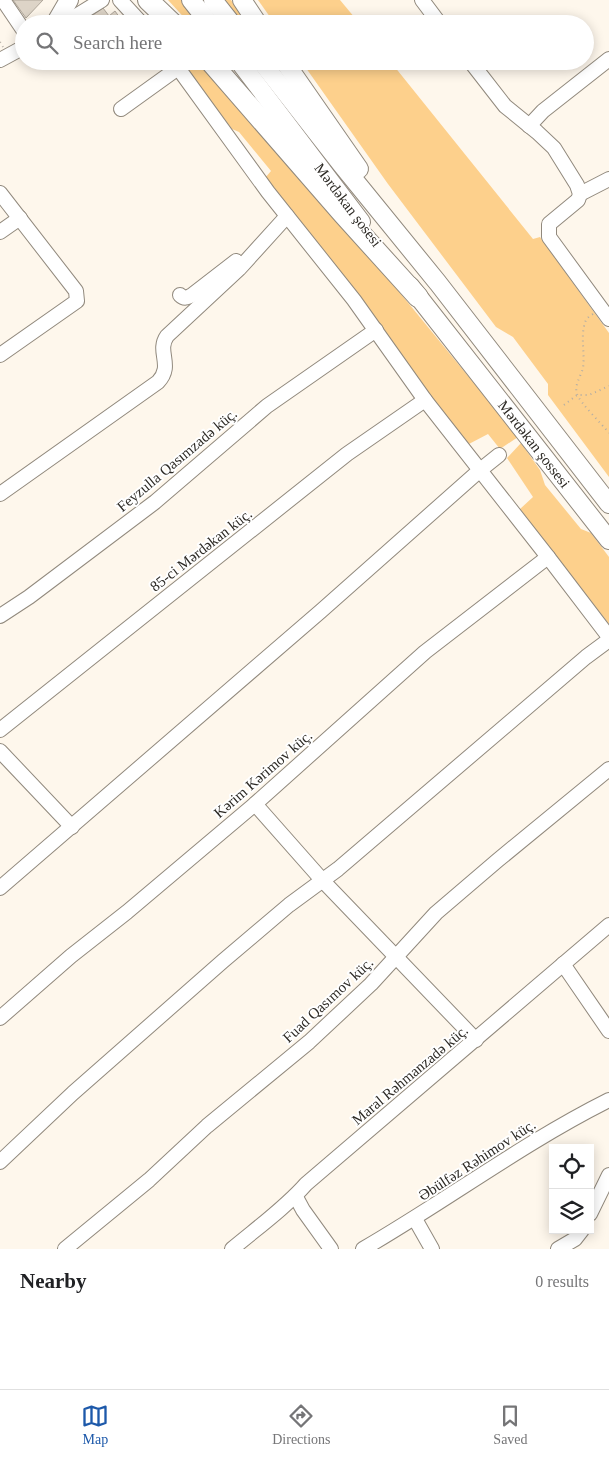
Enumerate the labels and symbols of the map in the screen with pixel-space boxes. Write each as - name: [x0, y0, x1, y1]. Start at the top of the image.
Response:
- street label: Mərdəkan şosesi: [311, 160, 385, 250]
- street label: Mərdəkan şossesi: [495, 397, 573, 491]
- street label: Feyzulla Qasımzadə küç.: [114, 405, 240, 515]
- street label: 85-ci Mərdəkan küç.: [147, 505, 255, 595]
- street label: Kərim Kərimov küç.: [211, 727, 315, 821]
- street label: Fuad Qasımov küç.: [280, 954, 376, 1046]
- street label: Maral Rəhmanzadə küç.: [349, 1022, 471, 1128]
- street label: Əbülfəz Rəhimov küç.: [416, 1116, 538, 1204]

